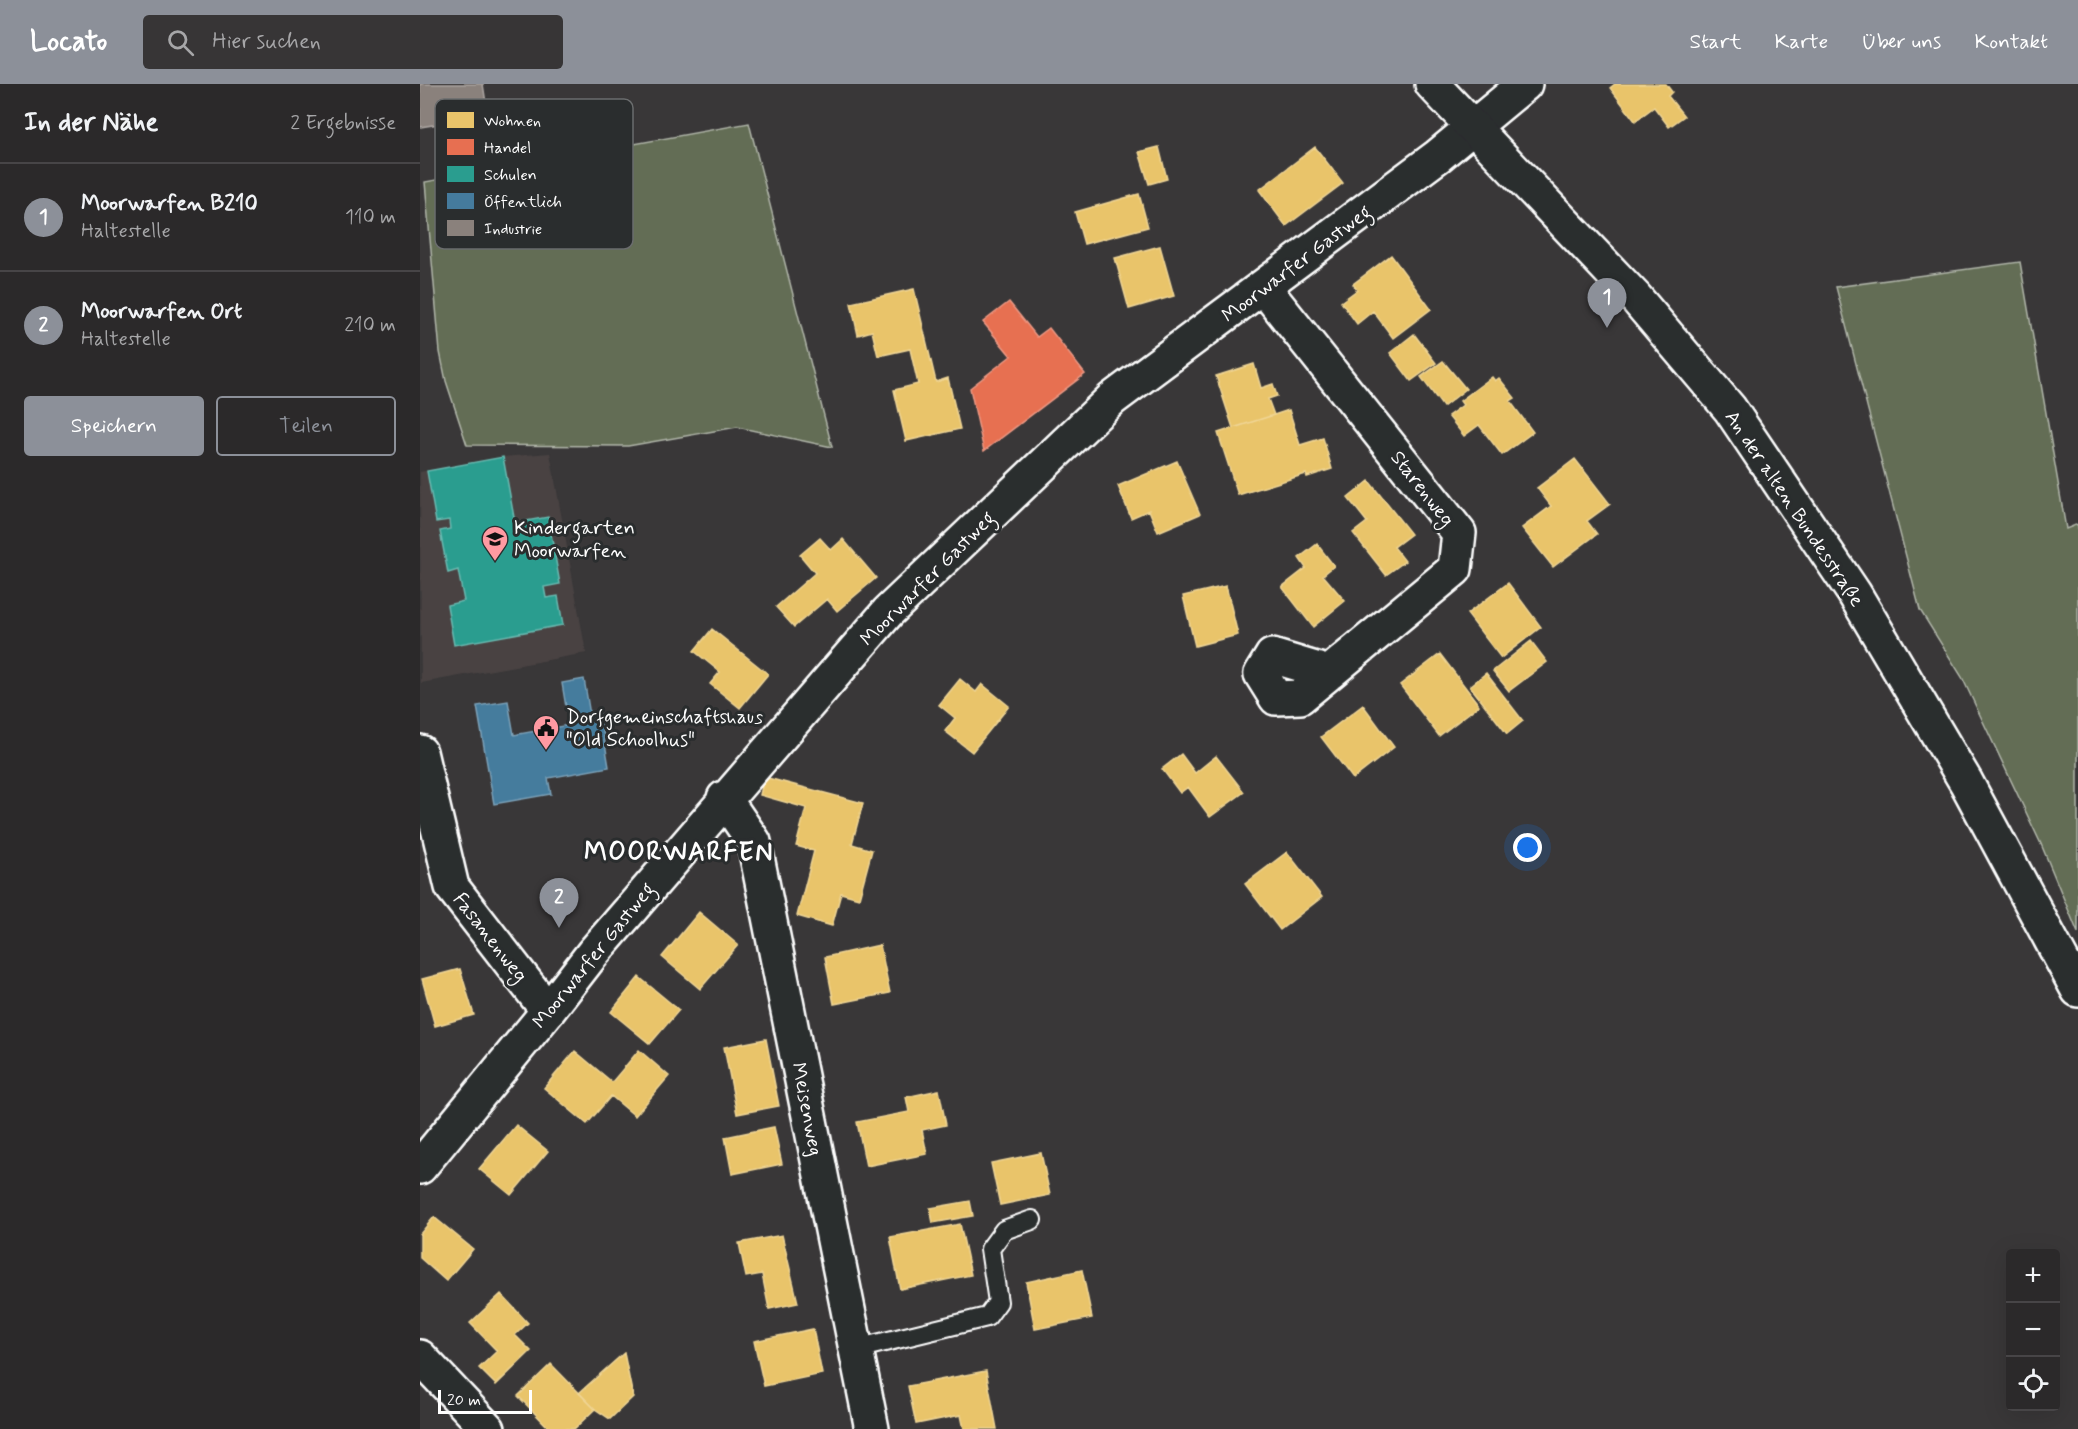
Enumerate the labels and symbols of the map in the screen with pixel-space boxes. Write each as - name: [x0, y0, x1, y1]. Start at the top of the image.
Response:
- legend: [435, 99, 633, 249]
- text: Wohnen: [484, 111, 541, 132]
- text: Handel: [484, 138, 531, 159]
- text: Schulen: [484, 165, 537, 186]
- text: Öffentlich: [484, 192, 562, 213]
- street label: Moorwarfer Gastweg: [1216, 199, 1379, 331]
- text: Industrie: [484, 219, 542, 240]
- pin: 1: [1588, 278, 1626, 328]
- street label: An der alten Bundesstraße: [1718, 405, 1870, 612]
- street label: Starenweg: [1383, 445, 1460, 533]
- street label: Moorwarfer Gastweg: [855, 506, 1003, 654]
- place label: Kindergarten Moorwarfen: [514, 515, 635, 565]
- school or university icon: Kindergarten Moorwarfen: [480, 524, 510, 562]
- place label: Dorfgemeinschaftshaus "Old Schoolhus": [566, 704, 763, 754]
- public building icon: Dorfgemeinschaftshaus "Old Schoolhus": [531, 713, 561, 751]
- your location: [1513, 833, 1542, 862]
- district label: MOORWARFEN: [584, 836, 774, 870]
- street label: Moorwarfer Gastweg: [527, 877, 663, 1036]
- pin: 2: [540, 878, 578, 928]
- street label: Fasanenweg: [445, 887, 533, 989]
- street label: Meisenweg: [784, 1060, 829, 1158]
- scale bar: [438, 1387, 532, 1414]

